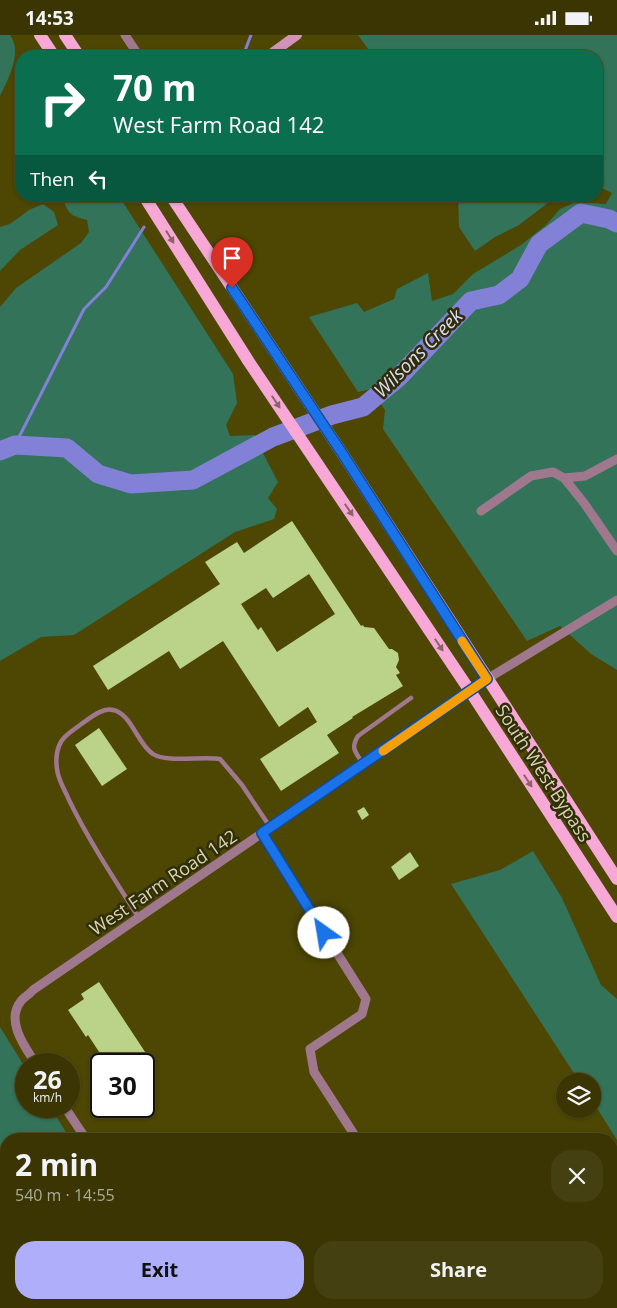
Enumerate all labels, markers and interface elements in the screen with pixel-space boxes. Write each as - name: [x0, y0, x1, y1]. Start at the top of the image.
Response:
- text: 14:53: [25, 5, 74, 31]
- text: 70 m: [113, 64, 196, 111]
- icon: right: [30, 70, 95, 135]
- text: West Farm Road 142: [113, 109, 324, 139]
- icon: left: [84, 165, 112, 193]
- text: Then: [30, 166, 74, 192]
- one-way arrow: [165, 231, 175, 244]
- pin: [211, 237, 253, 288]
- icon: arrive: [218, 244, 246, 272]
- water label: Wilsons Creek: [368, 302, 469, 403]
- one-way arrow: [271, 395, 281, 409]
- one-way arrow: [344, 503, 354, 517]
- one-way arrow: [434, 639, 444, 652]
- street label: South West Bypass: [491, 700, 597, 846]
- one-way arrow: [524, 775, 533, 788]
- street label: West Farm Road 142: [85, 824, 241, 940]
- position arrow: [297, 906, 349, 958]
- speed limit sign: 30: [90, 1053, 155, 1118]
- text: 26: [33, 1062, 62, 1096]
- map controls: [556, 1073, 601, 1118]
- button: layers: [556, 1073, 601, 1118]
- text: km/h: [33, 1089, 62, 1106]
- text: 2 min: [15, 1144, 98, 1185]
- button: close: [551, 1150, 603, 1202]
- text: 540 m · 14:55: [15, 1184, 115, 1206]
- button: Exit: [15, 1241, 304, 1299]
- button: Share: [314, 1241, 603, 1299]

